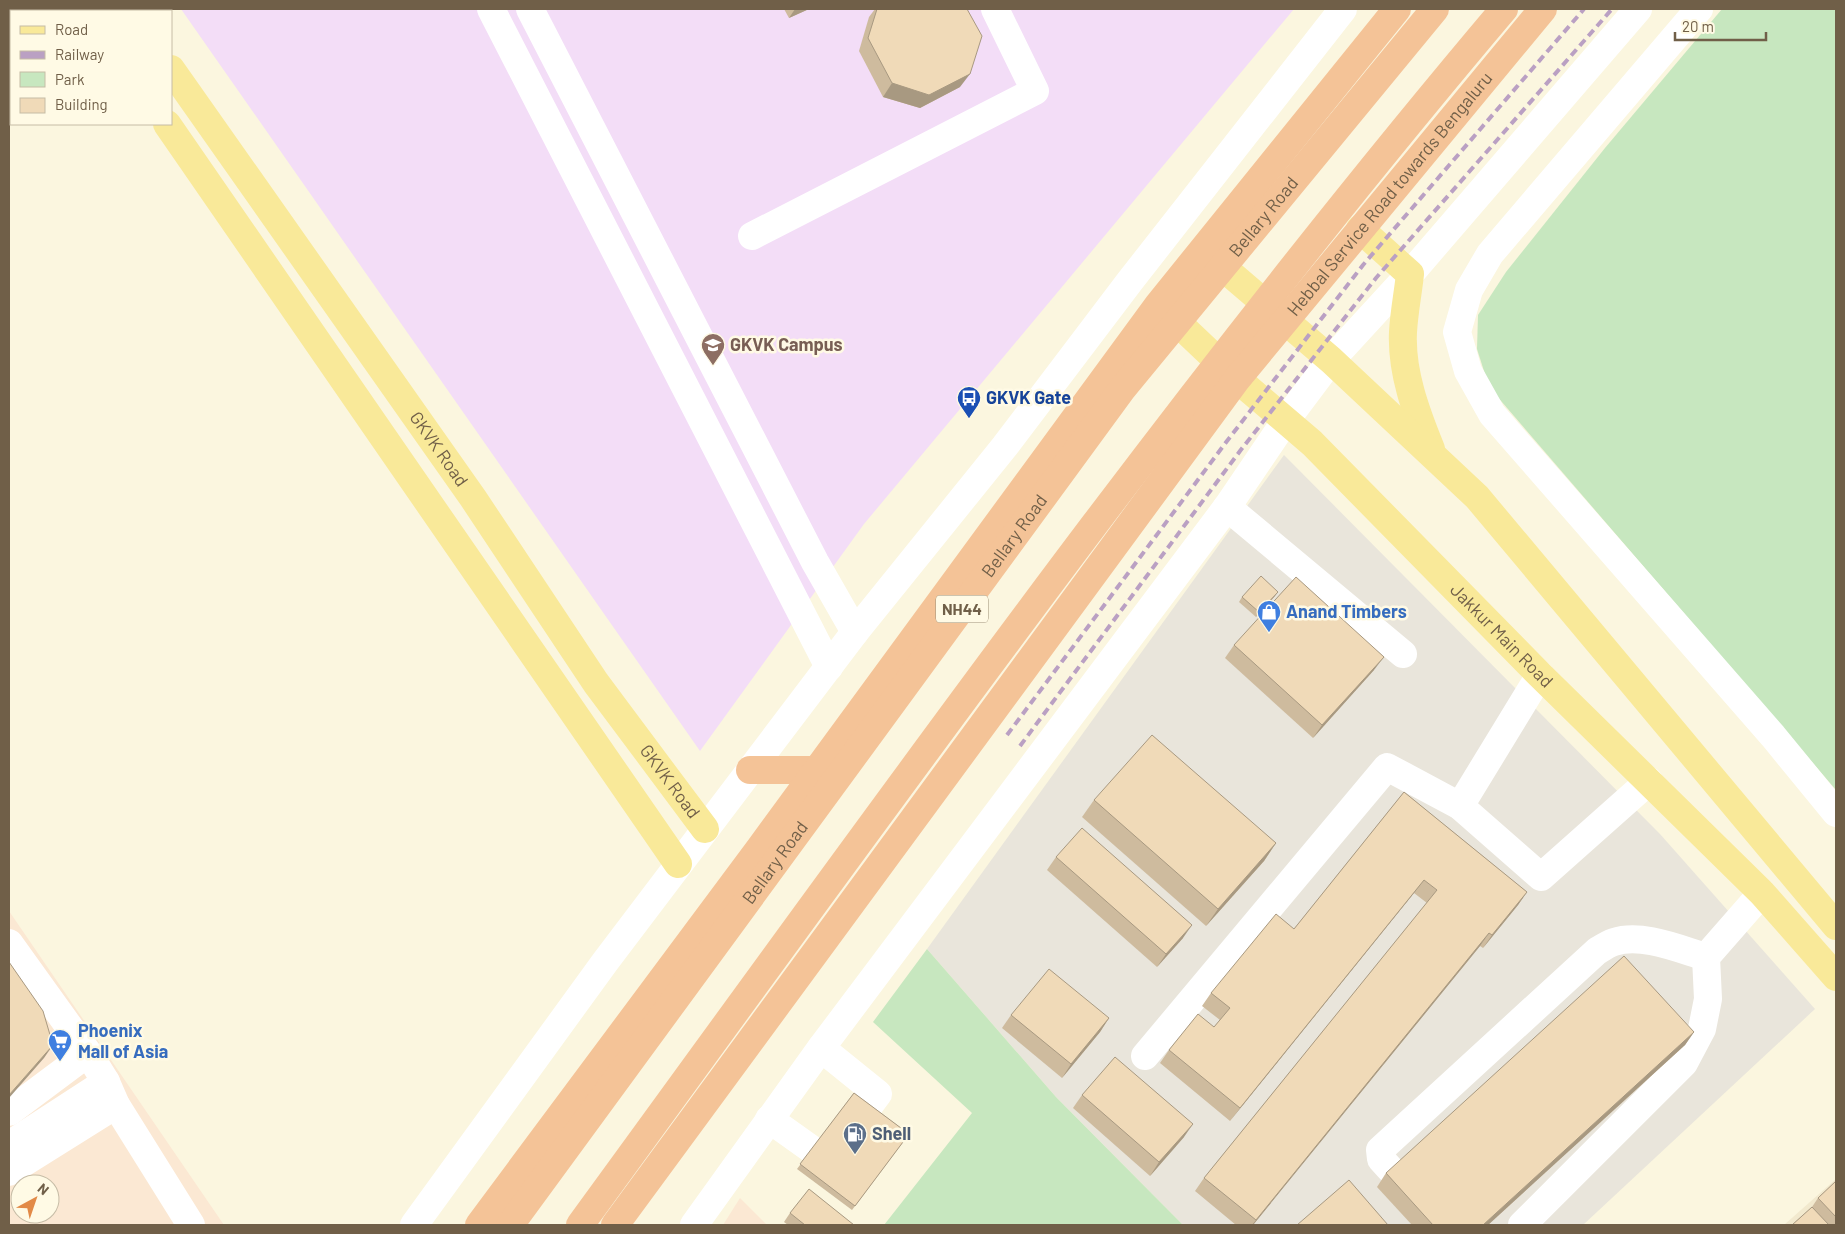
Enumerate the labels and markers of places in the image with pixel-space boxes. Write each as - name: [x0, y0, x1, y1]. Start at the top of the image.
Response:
- school or university icon: GKVK Campus: [700, 332, 726, 366]
- place label: GKVK Campus: [730, 333, 843, 355]
- bus stop icon: GKVK Gate: [956, 385, 982, 419]
- place label: GKVK Gate: [986, 386, 1071, 408]
- shop icon: Anand Timbers: [1256, 599, 1282, 633]
- place label: Anand Timbers: [1286, 600, 1407, 622]
- place label: Phoenix Mall of Asia: [78, 1019, 168, 1062]
- supermarket icon: Phoenix Mall of Asia: [47, 1028, 73, 1062]
- fuel station icon: Shell: [842, 1121, 868, 1155]
- place label: Shell: [872, 1122, 911, 1144]

